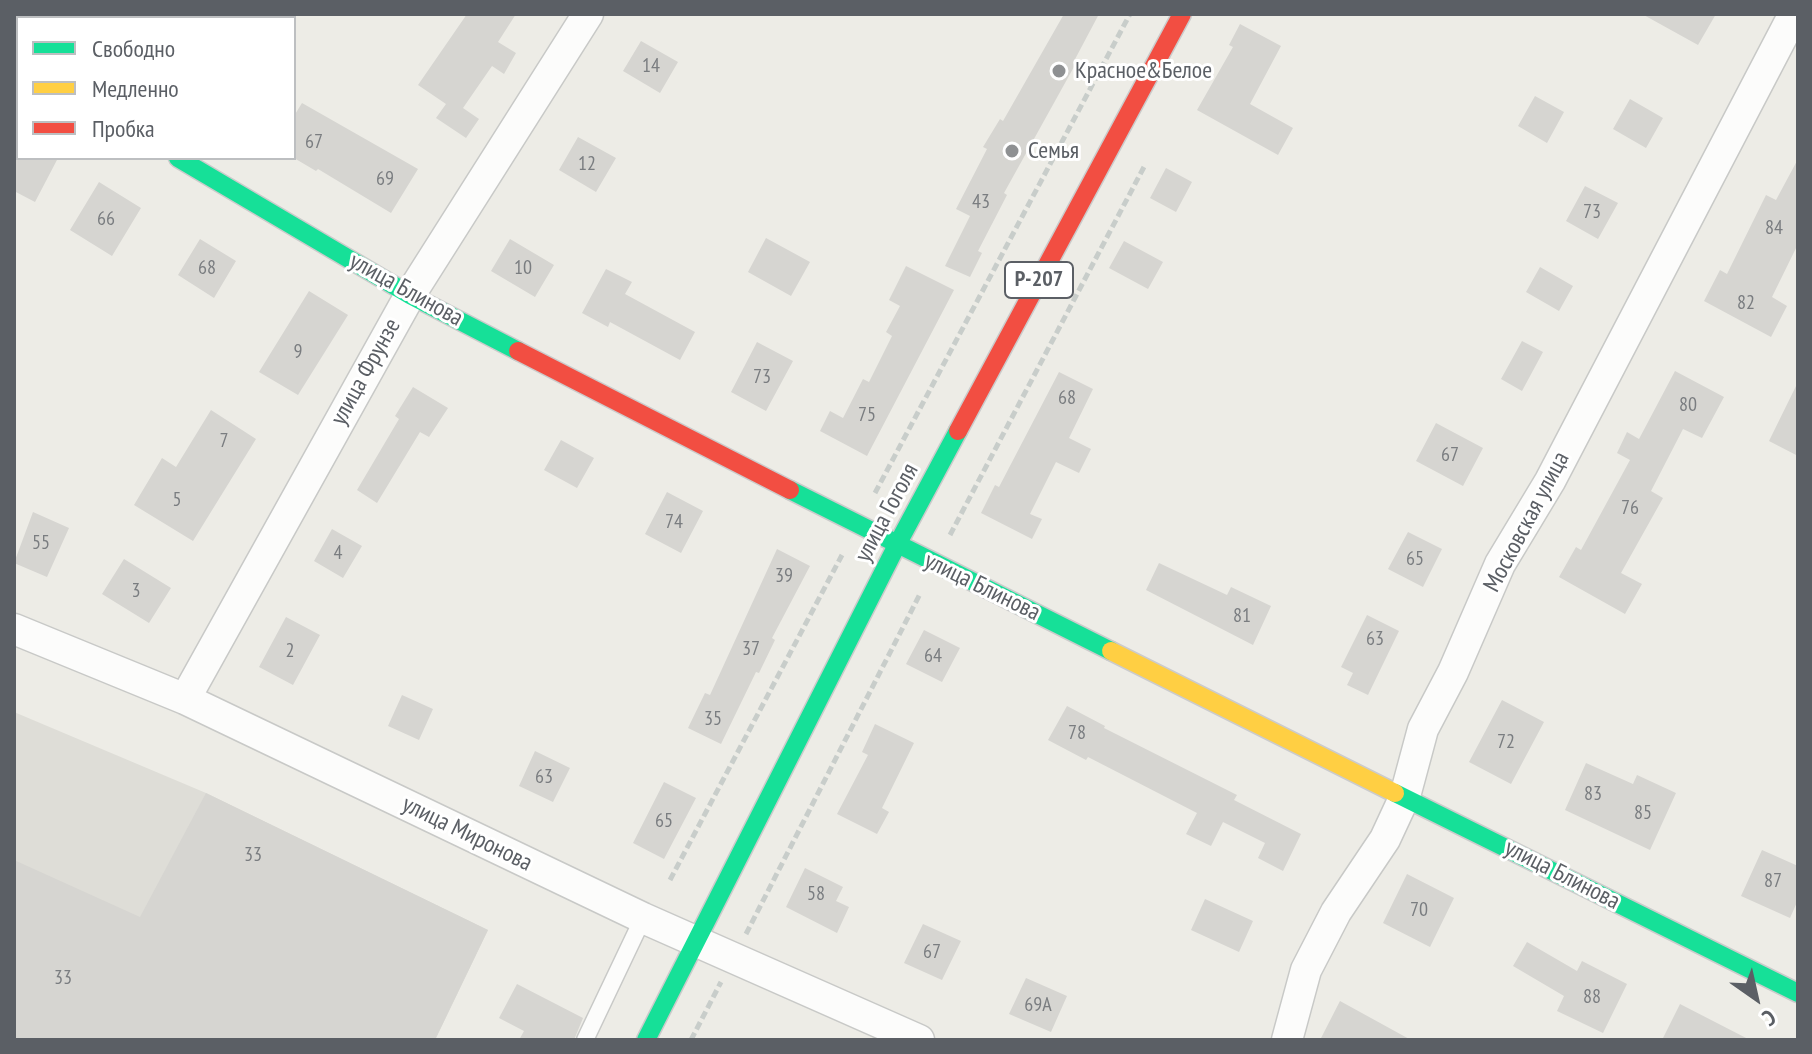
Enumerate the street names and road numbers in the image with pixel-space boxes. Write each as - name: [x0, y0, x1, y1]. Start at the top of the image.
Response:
- street label: улица Блинова: [344, 247, 468, 333]
- road number: Р-207: [1005, 262, 1073, 298]
- street label: улица Фрунзе: [325, 314, 407, 430]
- street label: Московская улица: [1478, 447, 1576, 597]
- street label: улица Гоголя: [849, 459, 925, 567]
- street label: улица Блинова: [919, 547, 1045, 627]
- street label: улица Миронова: [397, 790, 537, 878]
- street label: улица Блинова: [1500, 834, 1624, 916]

